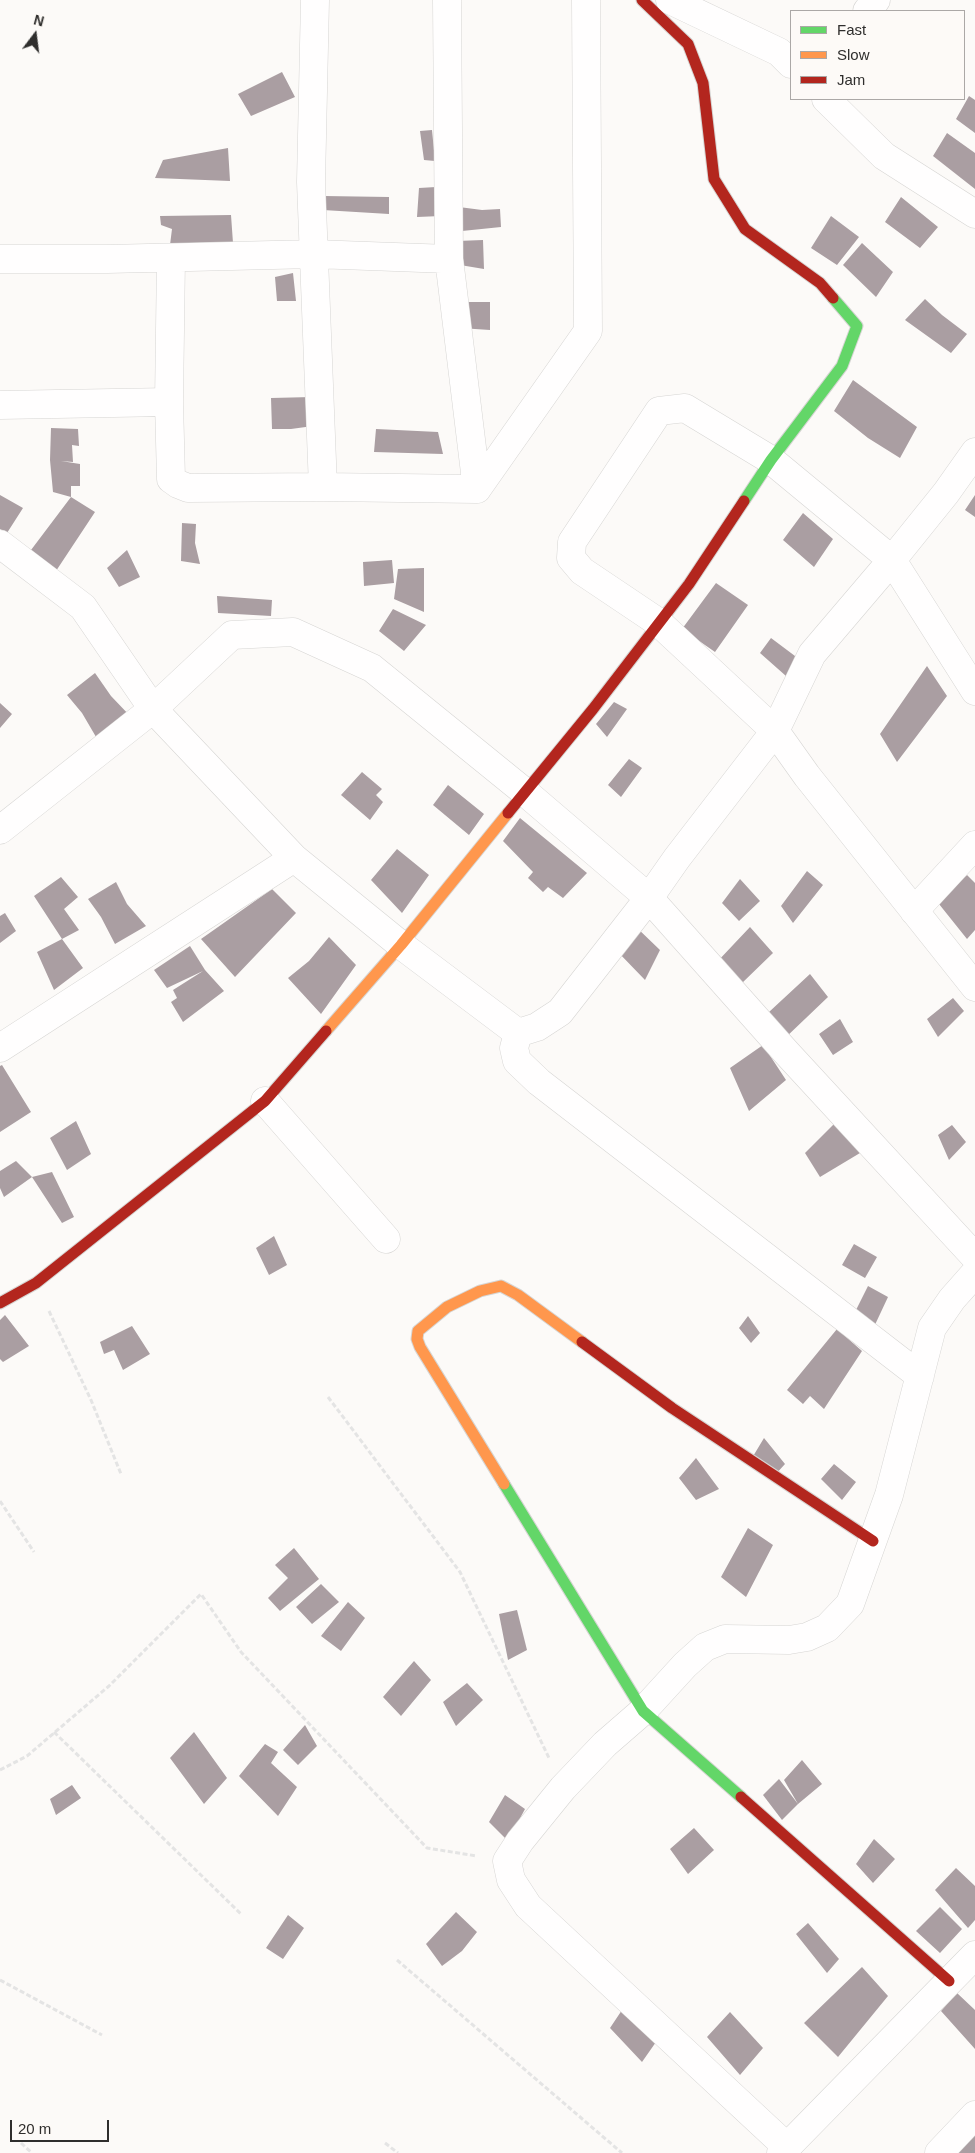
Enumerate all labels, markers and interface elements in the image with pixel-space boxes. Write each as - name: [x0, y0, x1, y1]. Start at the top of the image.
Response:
- north arrow: [10, 10, 60, 60]
- legend: [790, 10, 965, 100]
- text: N: [32, 11, 46, 30]
- text: Fast: [837, 21, 866, 38]
- text: Slow: [837, 46, 870, 63]
- text: Jam: [837, 71, 865, 88]
- scale bar: [12, 2110, 111, 2142]
- text: 20 m: [18, 2120, 51, 2137]

